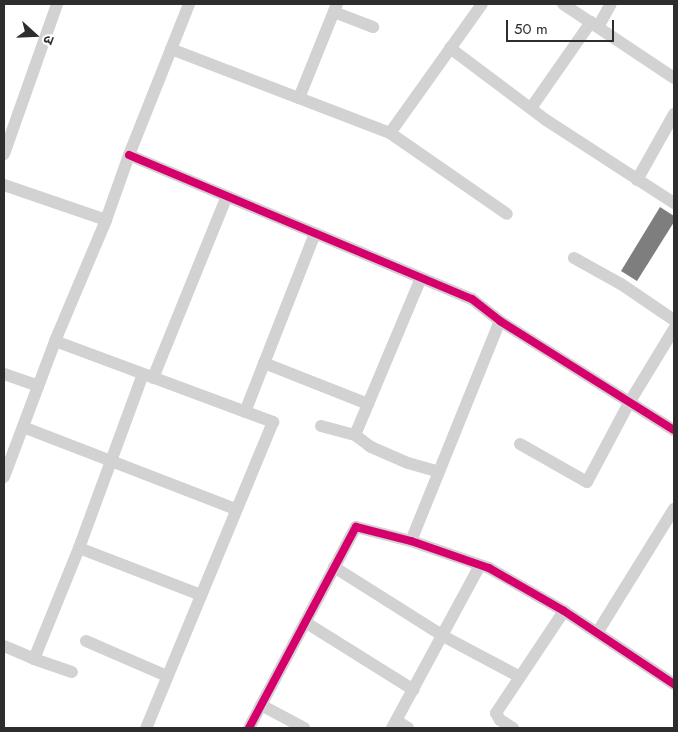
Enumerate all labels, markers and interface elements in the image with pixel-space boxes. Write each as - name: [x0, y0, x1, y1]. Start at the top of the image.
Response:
- north arrow: [10, 10, 60, 60]
- scale bar: [508, 10, 616, 42]
- text: 50 m: [514, 18, 548, 40]
- text: उ: [38, 33, 60, 47]

